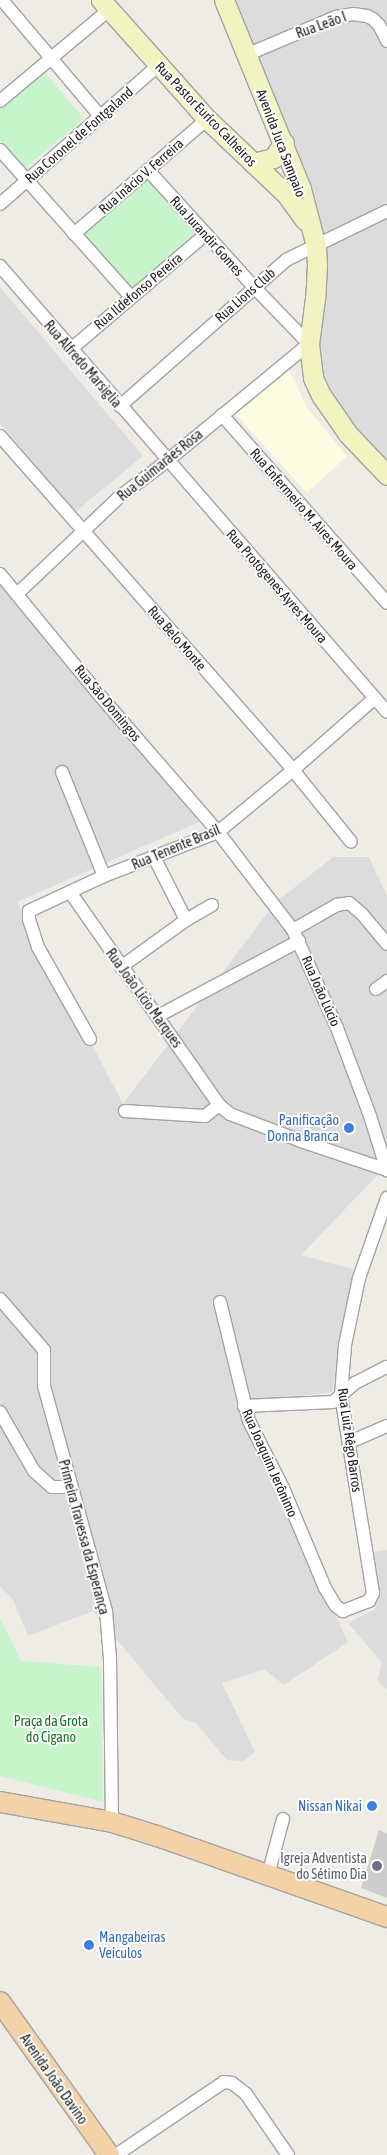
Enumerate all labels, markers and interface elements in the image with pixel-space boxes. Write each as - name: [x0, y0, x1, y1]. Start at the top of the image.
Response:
- street label: Rua Leão I: [293, 8, 349, 42]
- street label: Rua Pastor Euríco Calheiros: [152, 58, 260, 170]
- street label: Rua Coronel de Fontgaland: [21, 83, 137, 187]
- street label: Avenida Juca Sampaio: [253, 87, 309, 199]
- street label: Rua Inácio V. Ferreira: [95, 135, 187, 217]
- street label: Rua Jurandir Gomes: [167, 193, 247, 279]
- street label: Rua Ildefonso Pereira: [90, 249, 186, 333]
- street label: Rua Lions Club: [211, 264, 279, 326]
- street label: Rua Alfredo Marsiglia: [41, 317, 125, 411]
- street label: Rua Guimarães Rosa: [114, 425, 206, 505]
- street label: Rua Enfermeiro M. Aires Moura: [247, 445, 361, 573]
- street label: Rua Protógenes Ayres Moura: [223, 526, 331, 646]
- street label: Rua Belo Monte: [144, 602, 210, 674]
- street label: Rua São Domingos: [71, 661, 145, 745]
- street label: Rua Tenente Brasil: [129, 821, 223, 873]
- street label: Rua João Lício Marques: [102, 945, 186, 1051]
- street label: Rua João Lúcio: [298, 953, 344, 1029]
- place label: Panificação Donna Branca: [267, 1112, 339, 1144]
- marker: Panificação Donna Branca: [343, 1122, 355, 1134]
- street label: Rua Luiz Rêgo Barros: [334, 1387, 366, 1493]
- street label: Rua Joaquim Jerônimo: [239, 1406, 301, 1520]
- street label: Primeira Travessa da Esperança: [55, 1458, 113, 1616]
- park label: Praça da Grota do Cigano: [14, 1713, 88, 1745]
- place label: Nissan Nikai: [298, 1798, 362, 1814]
- marker: Nissan Nikai: [366, 1800, 378, 1812]
- place label: Igreja Adventista do Sétimo Dia: [280, 1850, 367, 1882]
- marker: Igreja Adventista do Sétimo Dia: [371, 1860, 383, 1872]
- place label: Mangabeiras Veículos: [99, 1929, 165, 1961]
- marker: Mangabeiras Veículos: [83, 1939, 95, 1951]
- street label: Avenida João Davino: [17, 2030, 91, 2128]

